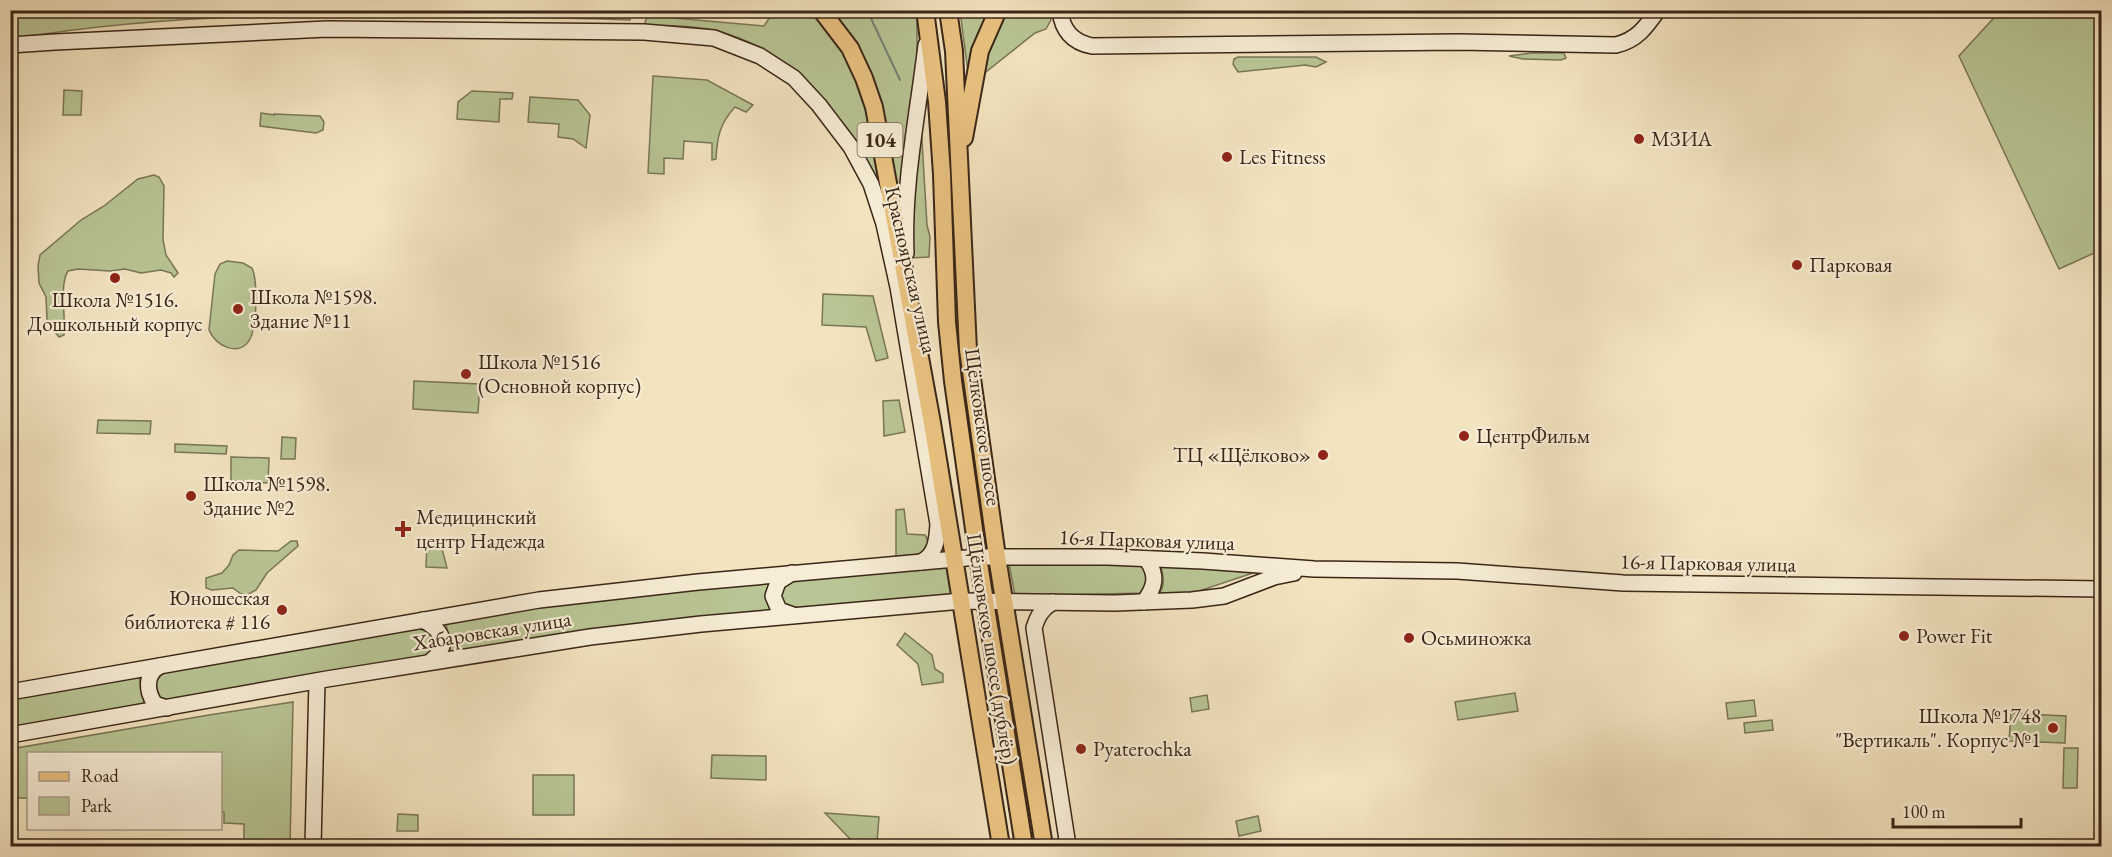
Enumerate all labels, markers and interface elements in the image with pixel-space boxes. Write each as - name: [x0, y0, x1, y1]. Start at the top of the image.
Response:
- road number: 104: [858, 123, 902, 157]
- place label: МЗИА: [1651, 125, 1712, 152]
- marker: МЗИА: [1632, 132, 1646, 146]
- place label: Les Fitness: [1239, 143, 1326, 170]
- marker: Les Fitness: [1220, 150, 1234, 164]
- street label: Красноярская улица: [879, 183, 944, 357]
- place label: Парковая: [1809, 251, 1892, 278]
- marker: Парковая: [1790, 258, 1804, 272]
- marker: Школа №1516. Дошкольный корпус: [108, 271, 122, 285]
- place label: Школа №1598. Здание №11: [250, 283, 377, 334]
- place label: Школа №1516. Дошкольный корпус: [27, 286, 203, 337]
- marker: Школа №1598. Здание №11: [231, 302, 245, 316]
- street label: Щёлковское шоссе: [959, 346, 1008, 508]
- place label: Школа №1516 (Основной корпус): [478, 348, 641, 399]
- marker: Школа №1516 (Основной корпус): [459, 367, 473, 381]
- place label: ЦентрФильм: [1476, 422, 1590, 449]
- marker: ЦентрФильм: [1457, 429, 1471, 443]
- place label: ТЦ «Щёлково»: [1173, 441, 1311, 468]
- marker: ТЦ «Щёлково»: [1316, 448, 1330, 462]
- place label: Школа №1598. Здание №2: [203, 470, 330, 521]
- marker: Школа №1598. Здание №2: [184, 489, 198, 503]
- place label: Медицинский центр Надежда: [416, 503, 546, 554]
- marker: Медицинский центр Надежда: [394, 520, 412, 538]
- street label: 16-я Парковая улица: [1059, 523, 1236, 556]
- street label: Щёлковское шоссе (дублёр): [961, 531, 1024, 766]
- street label: 16-я Парковая улица: [1620, 547, 1797, 578]
- place label: Юношеская библиотека # 116: [125, 584, 270, 635]
- marker: Юношеская библиотека # 116: [275, 603, 289, 617]
- street label: Хабаровская улица: [410, 605, 574, 657]
- place label: Power Fit: [1916, 622, 1993, 649]
- place label: Осьминожка: [1421, 624, 1532, 651]
- marker: Power Fit: [1897, 629, 1911, 643]
- marker: Осьминожка: [1402, 631, 1416, 645]
- place label: Школа №1748 "Вертикаль". Корпус №1: [1835, 702, 2041, 753]
- marker: Школа №1748 "Вертикаль". Корпус №1: [2046, 721, 2060, 735]
- place label: Pyaterochka: [1093, 735, 1192, 762]
- marker: Pyaterochka: [1074, 742, 1088, 756]
- legend: [27, 752, 222, 830]
- text: Road: [81, 764, 120, 787]
- scale bar: [1893, 791, 2020, 829]
- text: Park: [81, 794, 112, 817]
- text: 100 m: [1902, 800, 1946, 823]

